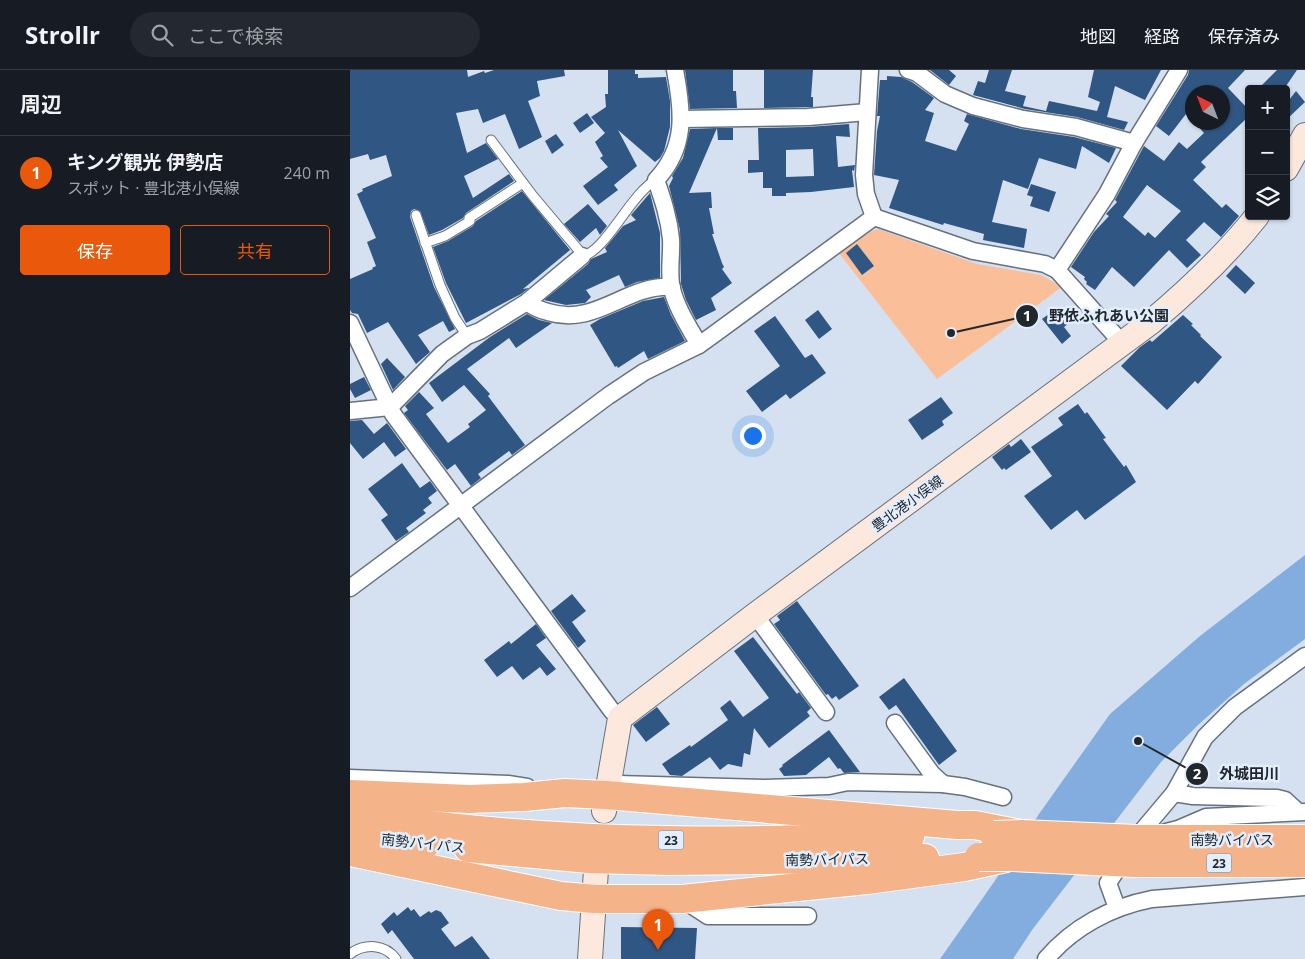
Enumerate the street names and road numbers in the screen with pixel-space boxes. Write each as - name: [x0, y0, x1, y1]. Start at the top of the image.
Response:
- street label: 豊北港小俣線: [867, 471, 947, 535]
- street label: 南勢バイパス: [380, 829, 466, 857]
- road number: 23: [658, 830, 684, 850]
- street label: 南勢バイパス: [1190, 830, 1274, 849]
- street label: 南勢バイパス: [785, 849, 869, 869]
- road number: 23: [1206, 854, 1232, 872]

